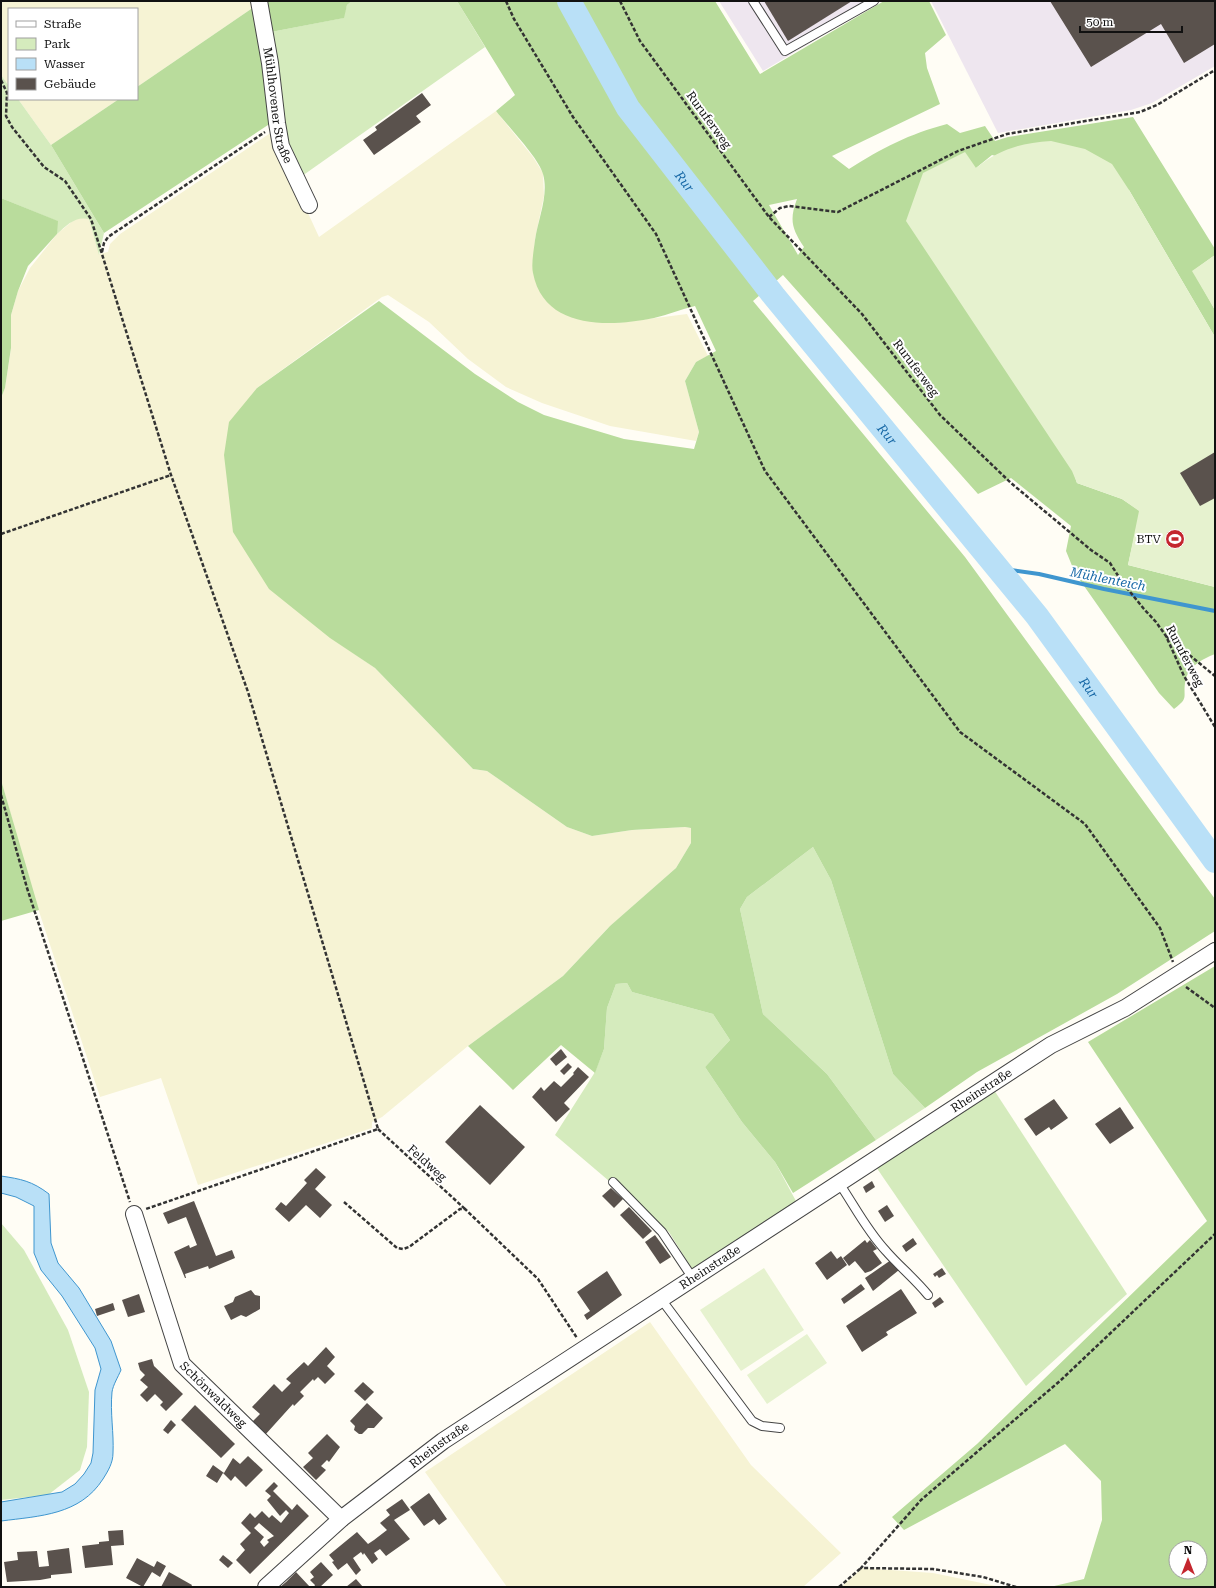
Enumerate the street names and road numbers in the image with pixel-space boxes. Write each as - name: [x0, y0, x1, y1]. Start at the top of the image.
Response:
- street label: Mühlhovener Straße: [260, 46, 295, 166]
- street label: Ruruferweg: [684, 89, 735, 152]
- street label: Ruruferweg: [890, 337, 942, 399]
- street label: Ruruferweg: [1163, 623, 1207, 689]
- street label: Rheinstraße: [948, 1065, 1015, 1115]
- street label: Feldweg: [405, 1142, 449, 1184]
- street label: Rheinstraße: [677, 1242, 743, 1292]
- street label: Schönwaldweg: [177, 1359, 250, 1430]
- street label: Rheinstraße: [407, 1419, 472, 1471]

